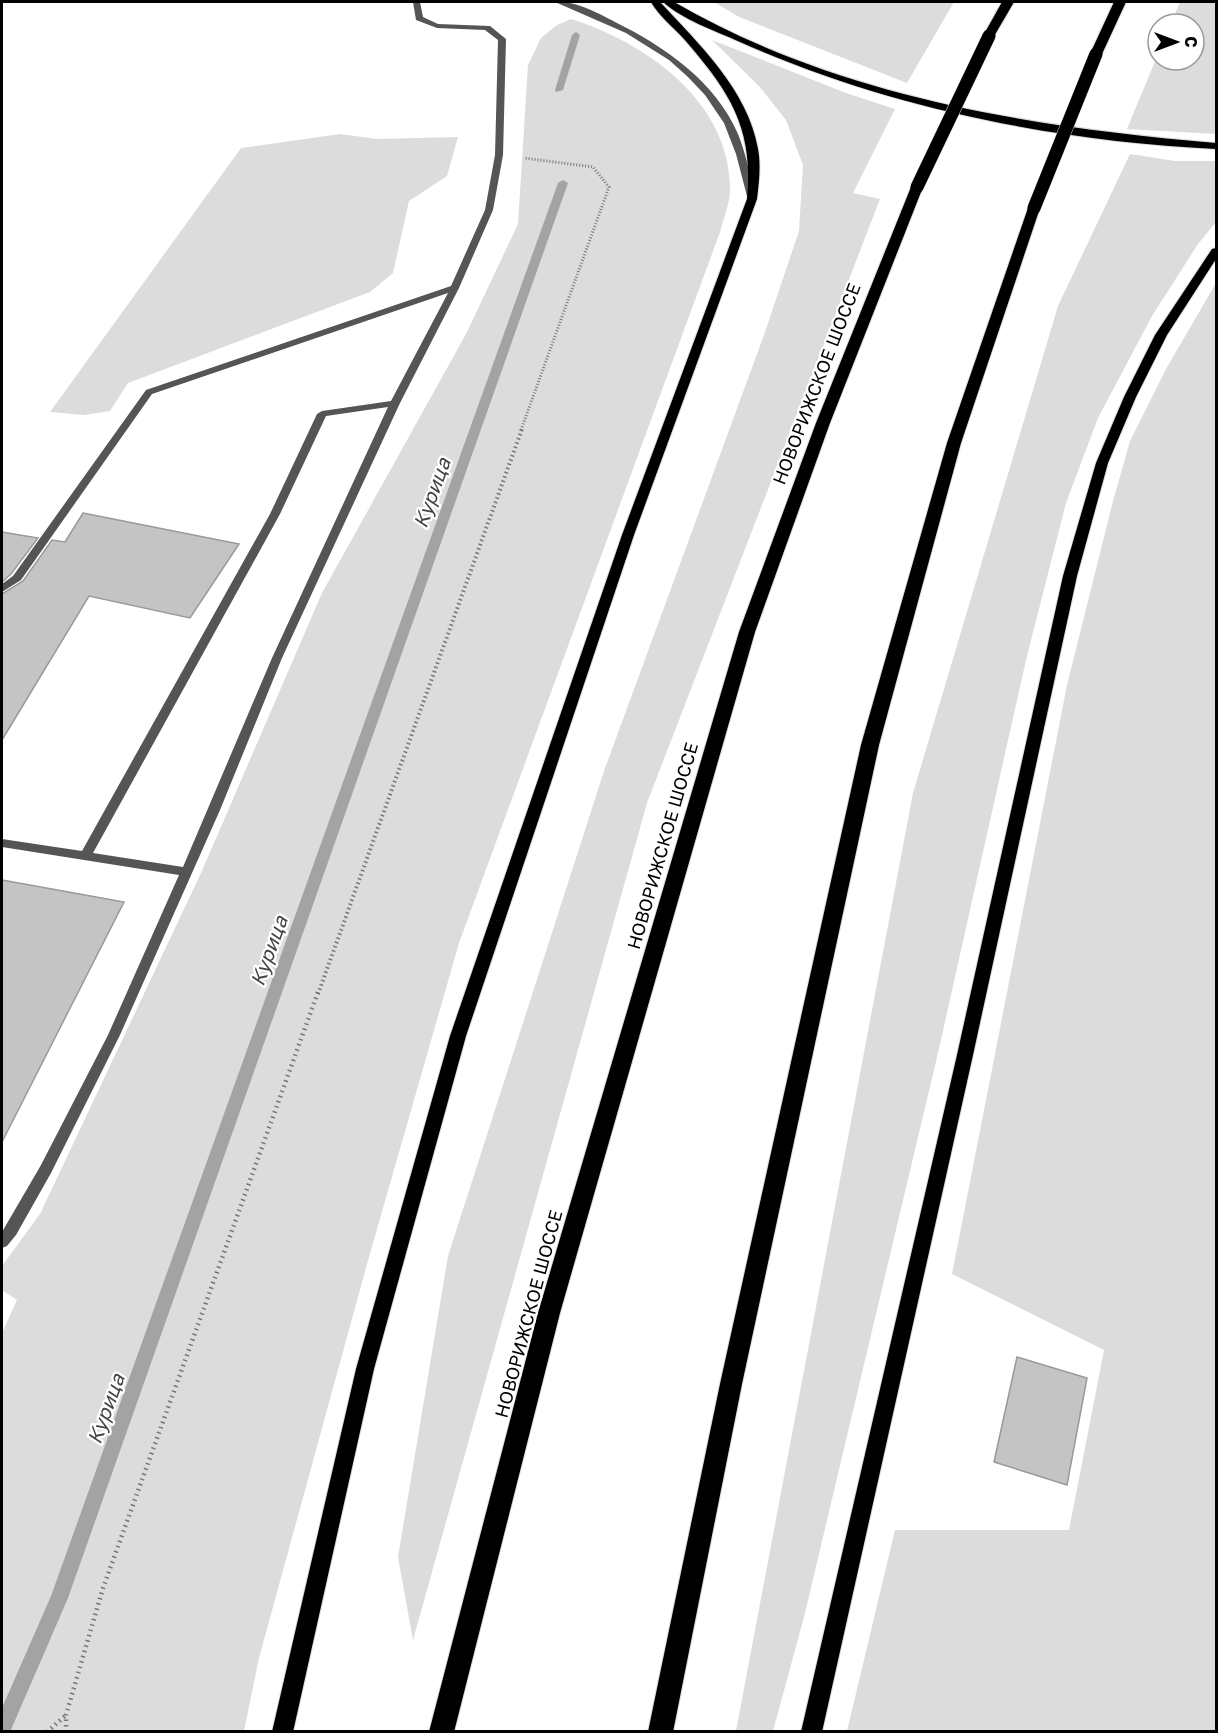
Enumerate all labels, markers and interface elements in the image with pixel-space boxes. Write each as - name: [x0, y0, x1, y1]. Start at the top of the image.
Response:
- north arrow: [1146, 12, 1206, 72]
- text: С: [1181, 36, 1201, 48]
- street label: НОВОРИЖСКОЕ ШОССЕ: [767, 280, 865, 488]
- water label: Курица: [407, 454, 456, 531]
- street label: НОВОРИЖСКОЕ ШОССЕ: [622, 740, 702, 952]
- water label: Курица: [244, 912, 293, 989]
- street label: НОВОРИЖСКОЕ ШОССЕ: [490, 1207, 566, 1420]
- water label: Курица: [81, 1370, 130, 1447]

